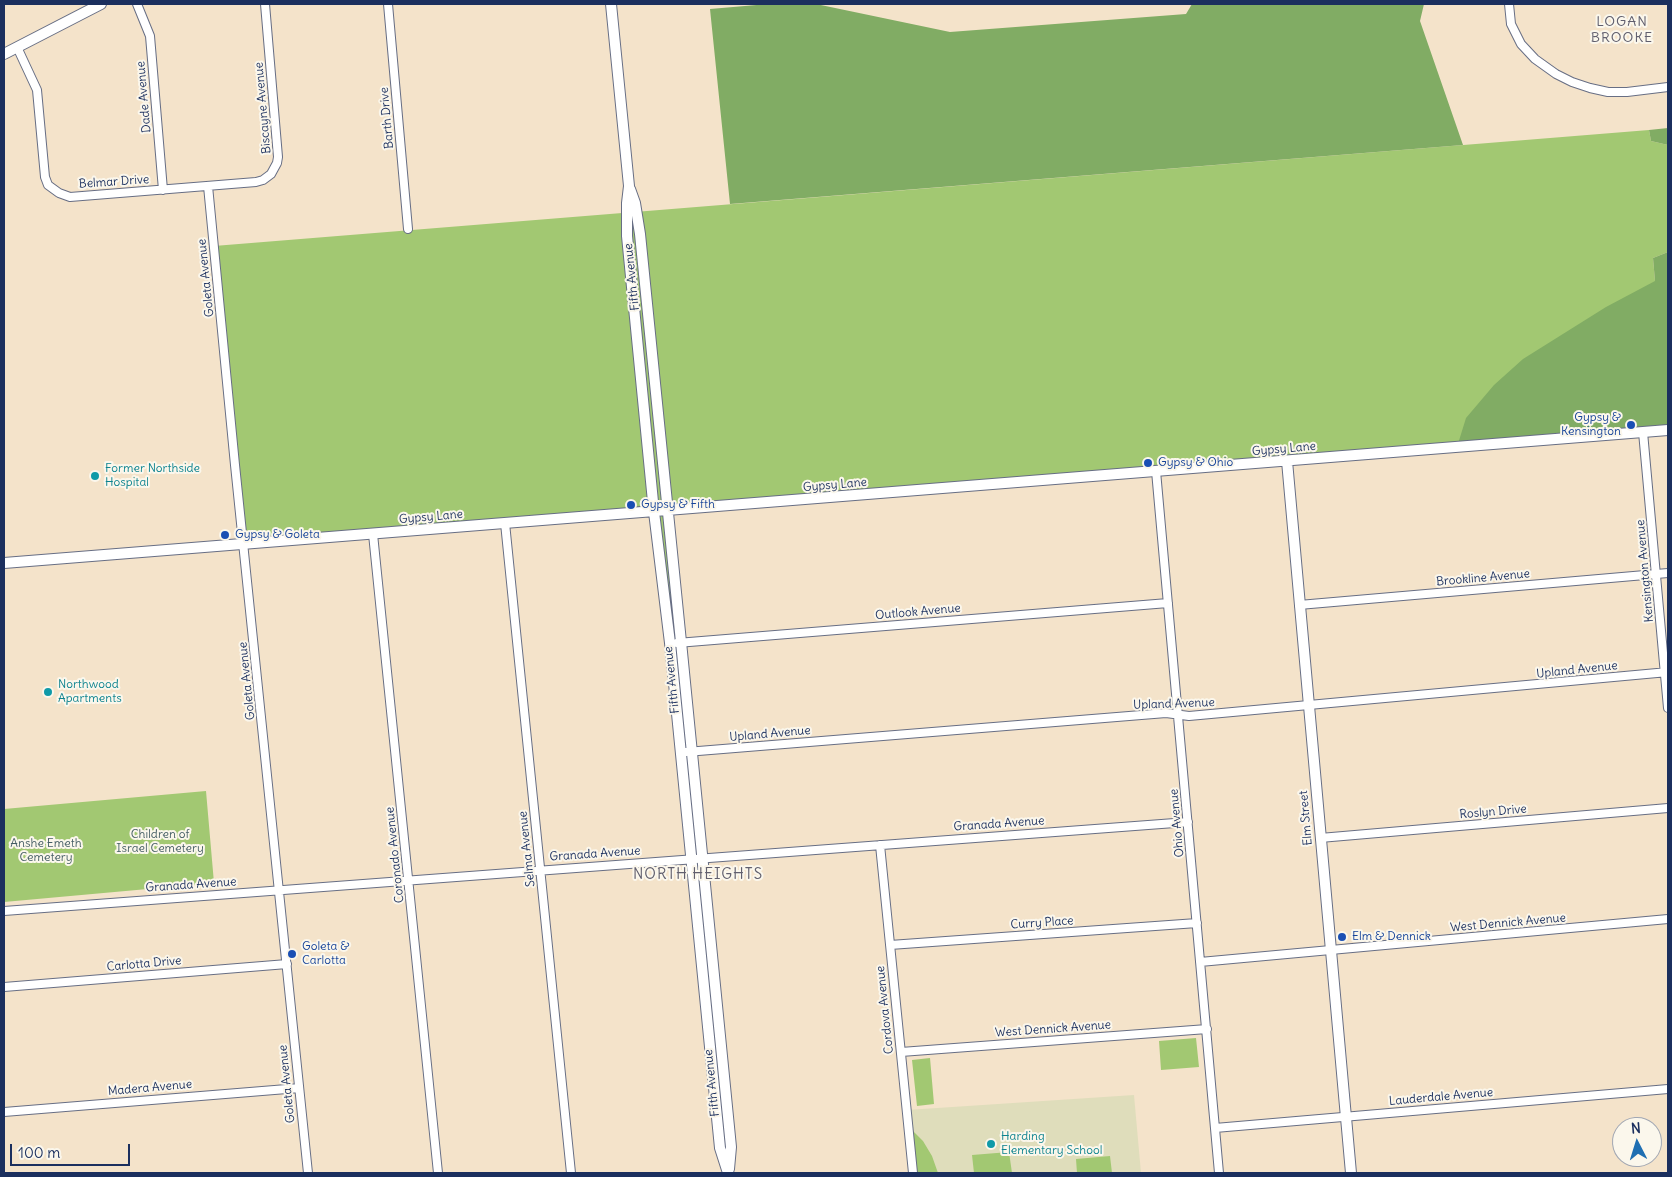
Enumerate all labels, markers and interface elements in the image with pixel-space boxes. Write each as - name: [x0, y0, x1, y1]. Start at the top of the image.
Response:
- district label: LOGAN BROOKE: [1590, 14, 1654, 46]
- street label: Dade Avenue: [134, 61, 154, 133]
- street label: Biscayne Avenue: [252, 61, 274, 155]
- street label: Barth Drive: [377, 87, 397, 149]
- street label: Belmar Drive: [78, 172, 150, 192]
- street label: Goleta Avenue: [195, 238, 217, 318]
- street label: Fifth Avenue: [621, 243, 643, 311]
- place label: Gypsy & Kensington: [1561, 411, 1621, 439]
- marker: Gypsy & Kensington: [1625, 419, 1637, 431]
- street label: Gypsy Lane: [1251, 439, 1317, 459]
- place label: Gypsy & Ohio: [1158, 456, 1233, 470]
- marker: Gypsy & Ohio: [1142, 457, 1154, 469]
- place label: Former Northside Hospital: [105, 462, 200, 490]
- marker: Former Northside Hospital: [89, 470, 101, 482]
- street label: Gypsy Lane: [802, 475, 868, 495]
- place label: Gypsy & Fifth: [641, 498, 715, 512]
- marker: Gypsy & Fifth: [625, 499, 637, 511]
- street label: Gypsy Lane: [398, 507, 464, 527]
- street label: Kensington Avenue: [1633, 519, 1657, 623]
- place label: Gypsy & Goleta: [235, 528, 320, 542]
- marker: Gypsy & Goleta: [219, 529, 231, 541]
- street label: Brookline Avenue: [1435, 567, 1531, 589]
- street label: Outlook Avenue: [875, 601, 961, 623]
- street label: Goleta Avenue: [236, 641, 258, 721]
- street label: Fifth Avenue: [661, 646, 683, 714]
- street label: Upland Avenue: [1536, 659, 1618, 681]
- place label: Northwood Apartments: [58, 678, 122, 706]
- marker: Northwood Apartments: [42, 686, 54, 698]
- street label: Upland Avenue: [1133, 695, 1215, 713]
- street label: Upland Avenue: [729, 723, 811, 745]
- street label: Ohio Avenue: [1167, 788, 1187, 858]
- street label: Elm Street: [1296, 790, 1316, 846]
- street label: Roslyn Drive: [1459, 802, 1527, 822]
- street label: Coronado Avenue: [383, 806, 407, 904]
- street label: Selma Avenue: [516, 810, 538, 888]
- street label: Granada Avenue: [953, 814, 1045, 834]
- park label: Children of Israel Cemetery: [116, 828, 204, 856]
- park label: Anshe Emeth Cemetery: [10, 837, 82, 865]
- street label: Granada Avenue: [549, 844, 641, 864]
- district label: NORTH HEIGHTS: [631, 866, 765, 884]
- street label: Granada Avenue: [145, 875, 237, 895]
- street label: West Dennick Avenue: [1450, 911, 1566, 935]
- street label: Curry Place: [1010, 914, 1074, 932]
- place label: Elm & Dennick: [1352, 930, 1431, 944]
- marker: Elm & Dennick: [1336, 931, 1348, 943]
- place label: Goleta & Carlotta: [302, 940, 349, 968]
- marker: Goleta & Carlotta: [286, 948, 298, 960]
- street label: Carlotta Drive: [106, 954, 182, 974]
- street label: Cordova Avenue: [873, 965, 897, 1055]
- street label: West Dennick Avenue: [995, 1018, 1111, 1040]
- street label: Goleta Avenue: [276, 1044, 298, 1124]
- street label: Fifth Avenue: [701, 1049, 723, 1117]
- street label: Madera Avenue: [107, 1077, 193, 1099]
- street label: Lauderdale Avenue: [1388, 1085, 1494, 1109]
- north arrow: [1612, 1117, 1662, 1167]
- text: N: [1630, 1119, 1641, 1137]
- place label: Harding Elementary School: [1001, 1130, 1102, 1158]
- scale bar: [12, 1134, 132, 1166]
- marker: Harding Elementary School: [985, 1138, 997, 1150]
- text: 100 m: [18, 1143, 60, 1162]

